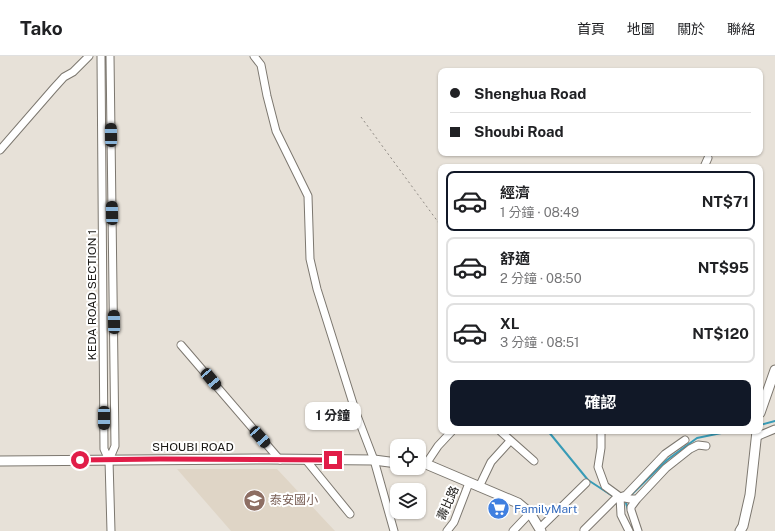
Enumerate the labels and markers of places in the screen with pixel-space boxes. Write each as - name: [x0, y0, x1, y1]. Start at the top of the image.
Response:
- school or university icon: 泰安國小: [242, 487, 268, 513]
- place label: 泰安國小: [270, 493, 318, 507]
- supermarket icon: FamilyMart: [486, 496, 512, 522]
- place label: FamilyMart: [514, 502, 578, 516]

